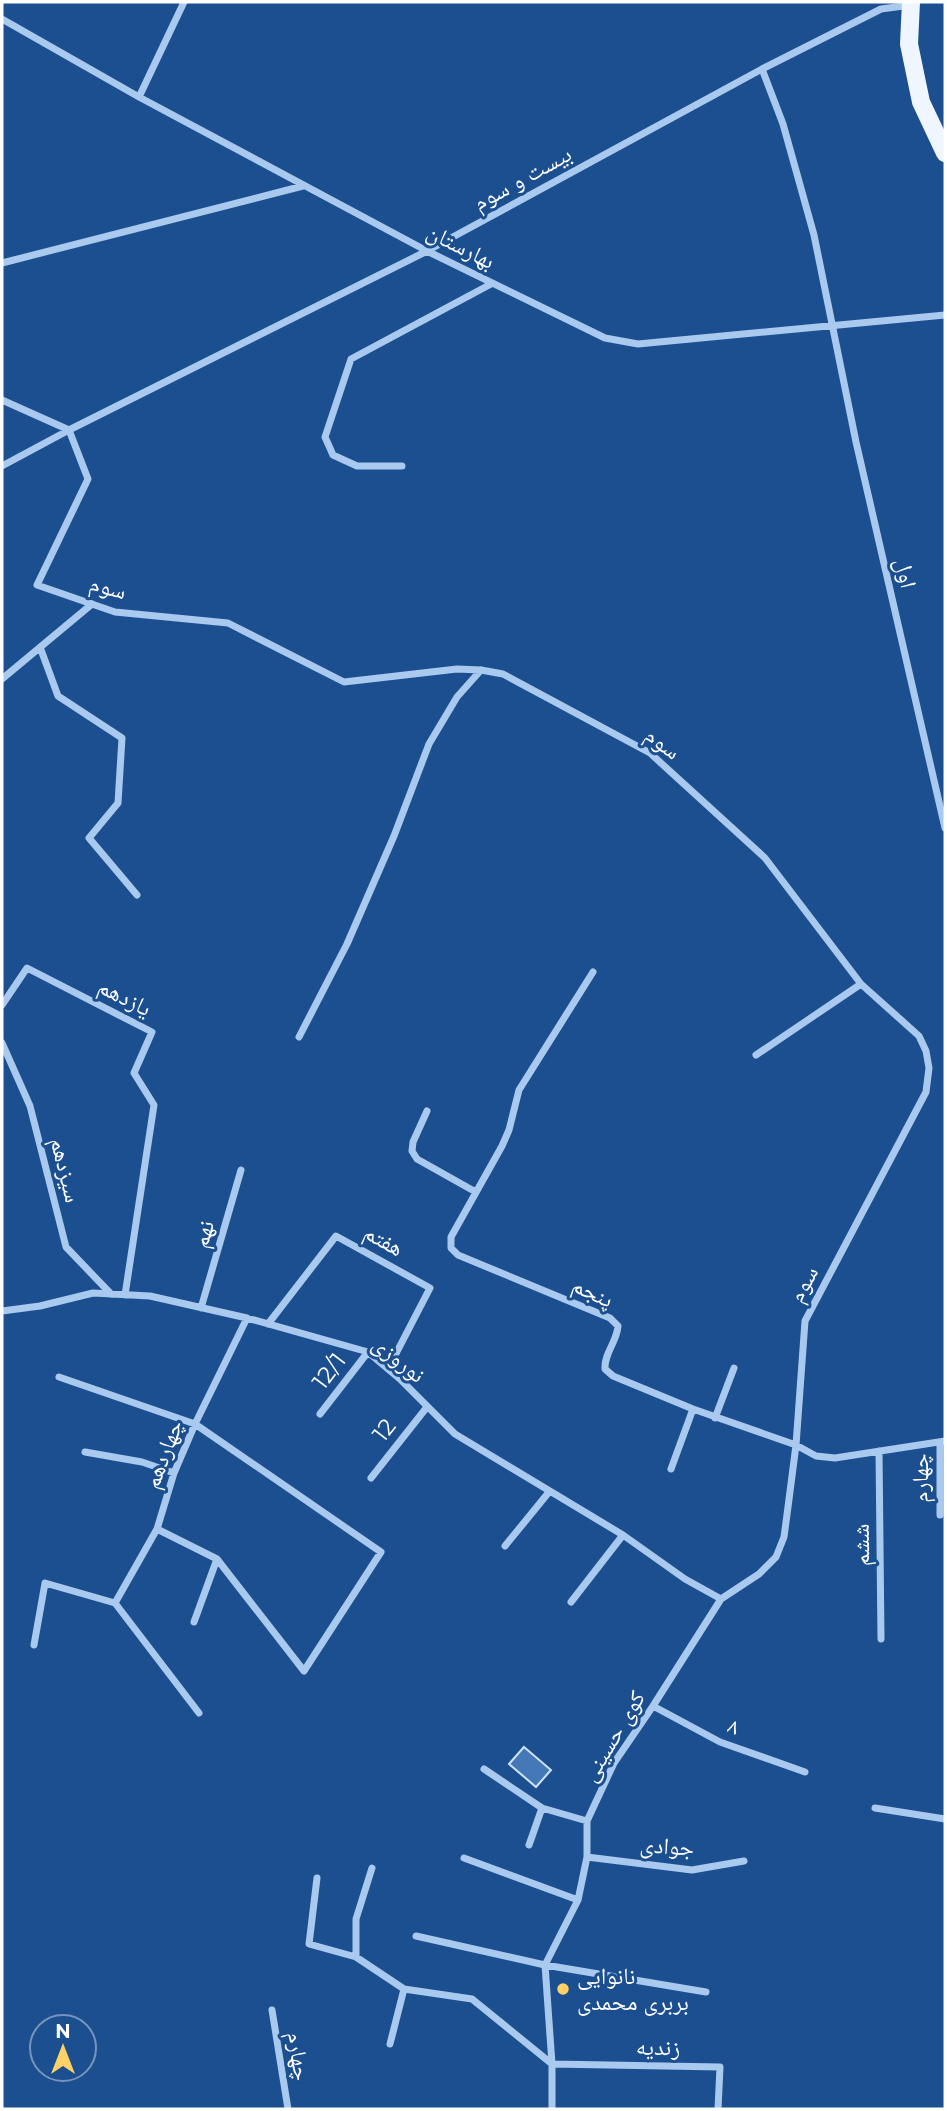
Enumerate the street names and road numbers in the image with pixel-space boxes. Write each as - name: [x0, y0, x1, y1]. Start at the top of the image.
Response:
- street label: بیست و سوم: [468, 139, 577, 218]
- street label: بهارستان: [422, 217, 500, 275]
- street label: اول: [889, 555, 923, 591]
- street label: سوم: [86, 569, 130, 607]
- street label: سوم: [639, 721, 686, 767]
- street label: یازدهم: [93, 972, 156, 1024]
- street label: سیزدهم: [42, 1135, 88, 1206]
- street label: نهم: [186, 1217, 222, 1251]
- street label: هفتم: [358, 1218, 409, 1264]
- street label: سوم: [782, 1261, 826, 1308]
- street label: پنجم: [567, 1270, 618, 1315]
- street label: نوروزی: [367, 1329, 431, 1389]
- street label: 12/1: [306, 1347, 352, 1395]
- street label: 12: [366, 1413, 402, 1447]
- street label: چهاردهم: [137, 1416, 191, 1493]
- street label: چهارم: [906, 1453, 936, 1503]
- street label: ششم: [847, 1523, 877, 1567]
- street label: کوی حسینی: [575, 1685, 651, 1787]
- street label: ۸: [724, 1711, 744, 1741]
- street label: جوادی: [639, 1830, 695, 1862]
- street label: چهارم: [279, 2029, 317, 2083]
- street label: زندیه: [636, 2033, 680, 2061]

